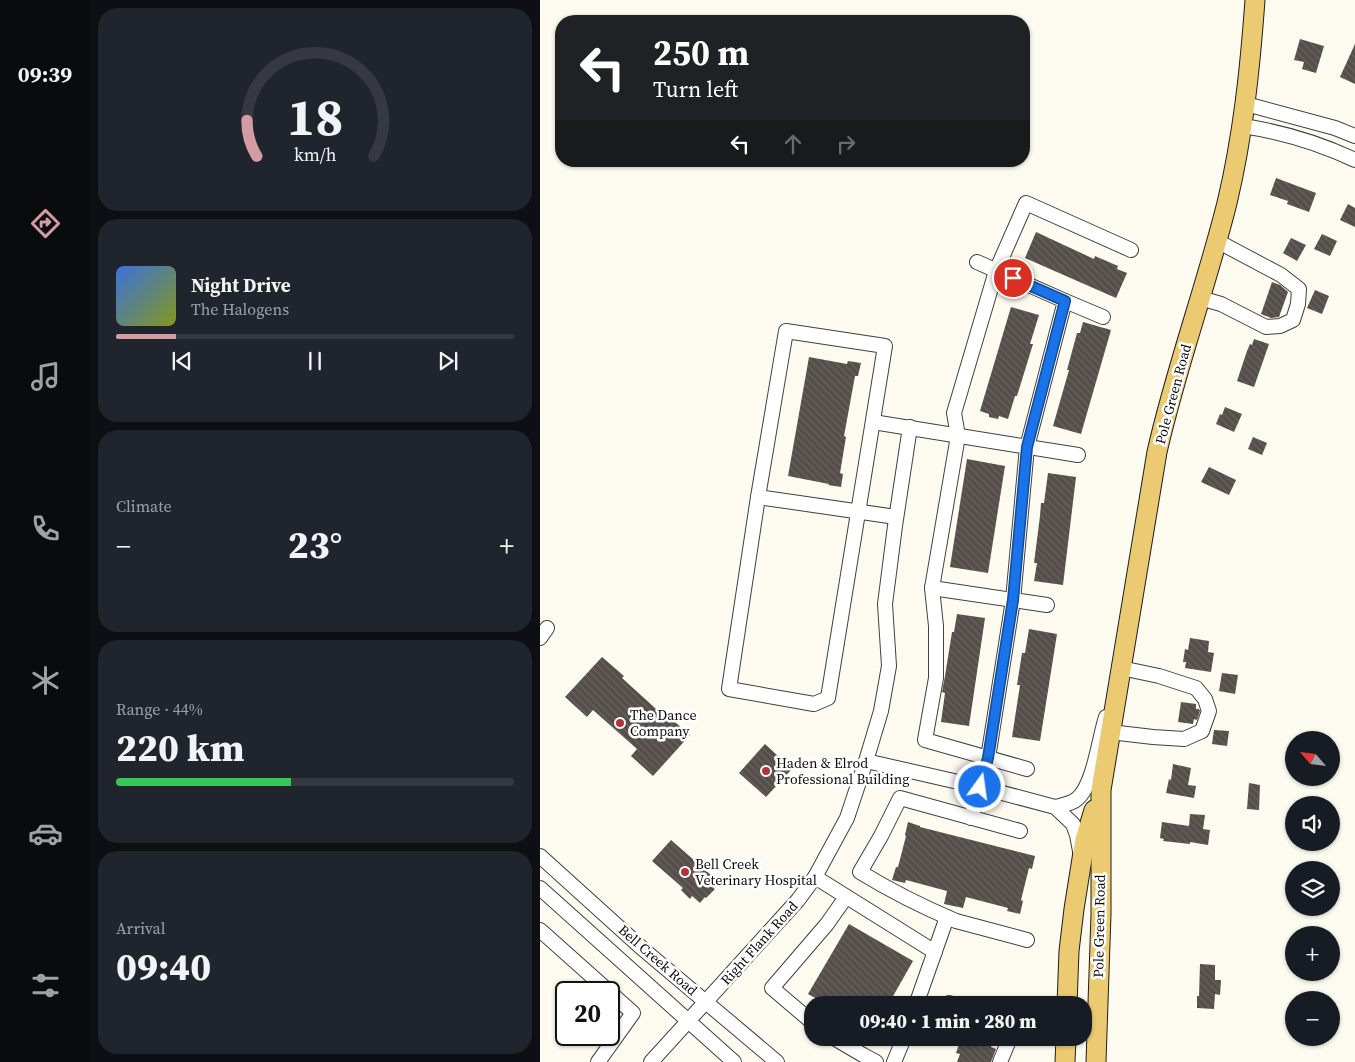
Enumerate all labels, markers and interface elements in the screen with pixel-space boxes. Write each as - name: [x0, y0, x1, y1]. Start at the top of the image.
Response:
- text: 250 m: [653, 29, 749, 77]
- icon: left: [570, 35, 635, 100]
- text: 09:39: [18, 59, 72, 89]
- text: Turn left: [653, 74, 738, 104]
- text: 18: [287, 81, 343, 152]
- icon: left: [726, 130, 754, 158]
- icon: ahead: [779, 130, 807, 158]
- icon: right: [832, 130, 860, 158]
- text: km/h: [294, 142, 337, 167]
- icon: directions: [28, 206, 63, 241]
- pin: [992, 257, 1034, 299]
- icon: arrive: [999, 264, 1027, 292]
- text: Night Drive: [191, 272, 291, 298]
- text: The Halogens: [191, 298, 289, 320]
- street label: Pole Green Road: [1150, 342, 1196, 446]
- icon: previous: [168, 347, 196, 375]
- icon: pause: [301, 347, 329, 375]
- icon: next: [434, 347, 462, 375]
- icon: music: [28, 359, 63, 394]
- text: Climate: [116, 495, 172, 517]
- icon: phone: [28, 511, 63, 546]
- text: 23°: [288, 519, 342, 571]
- text: −: [116, 527, 131, 565]
- text: +: [499, 527, 514, 565]
- icon: climate: [28, 663, 63, 698]
- text: Range · 44%: [116, 698, 203, 720]
- place label: The Dance Company: [630, 705, 697, 741]
- marker: The Dance Company: [614, 717, 626, 729]
- text: 220 km: [116, 722, 244, 774]
- north arrow: [1285, 731, 1340, 786]
- map controls: [1285, 731, 1340, 1046]
- place label: Haden & Elrod Professional Building: [776, 753, 909, 789]
- position arrow: [953, 760, 1005, 812]
- marker: Haden & Elrod Professional Building: [760, 765, 772, 777]
- button: sound: [1285, 796, 1340, 851]
- icon: car: [28, 816, 63, 851]
- place label: Bell Creek Veterinary Hospital: [695, 854, 817, 890]
- button: layers: [1285, 861, 1340, 916]
- marker: Bell Creek Veterinary Hospital: [679, 866, 691, 878]
- street label: Pole Green Road: [1088, 874, 1110, 978]
- street label: Right Flank Road: [716, 897, 802, 989]
- text: Arrival: [116, 917, 165, 939]
- street label: Bell Creek Road: [614, 920, 702, 1000]
- button: +: [1285, 926, 1340, 981]
- text: 09:40: [116, 941, 211, 993]
- icon: filters: [28, 968, 63, 1003]
- speed limit sign: 20: [555, 981, 620, 1046]
- button: −: [1285, 991, 1340, 1046]
- text: 09:40 · 1 min · 280 m: [859, 1008, 1037, 1034]

